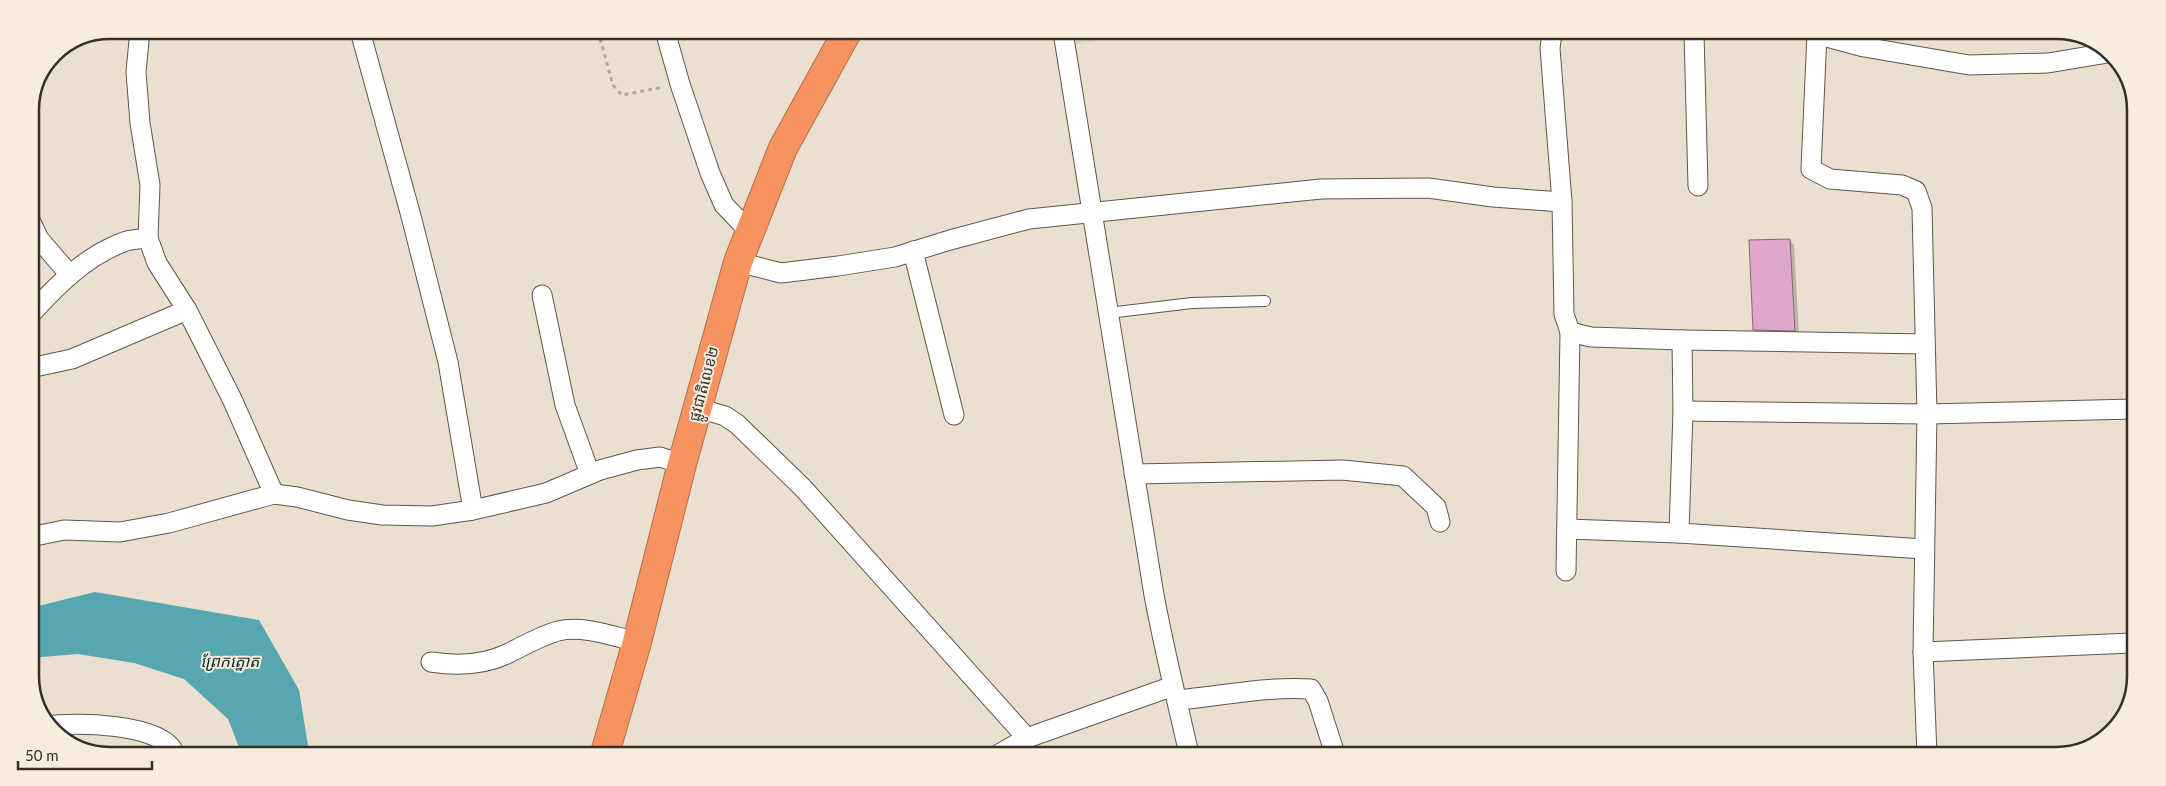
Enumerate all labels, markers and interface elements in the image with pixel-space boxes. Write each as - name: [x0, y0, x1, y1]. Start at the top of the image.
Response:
- street label: ផ្លូវជាតិលេខ២: [684, 344, 727, 425]
- water label: ព្រែកត្នោត: [200, 651, 260, 671]
- scale bar: [18, 738, 151, 770]
- text: 50 m: [25, 746, 59, 764]

